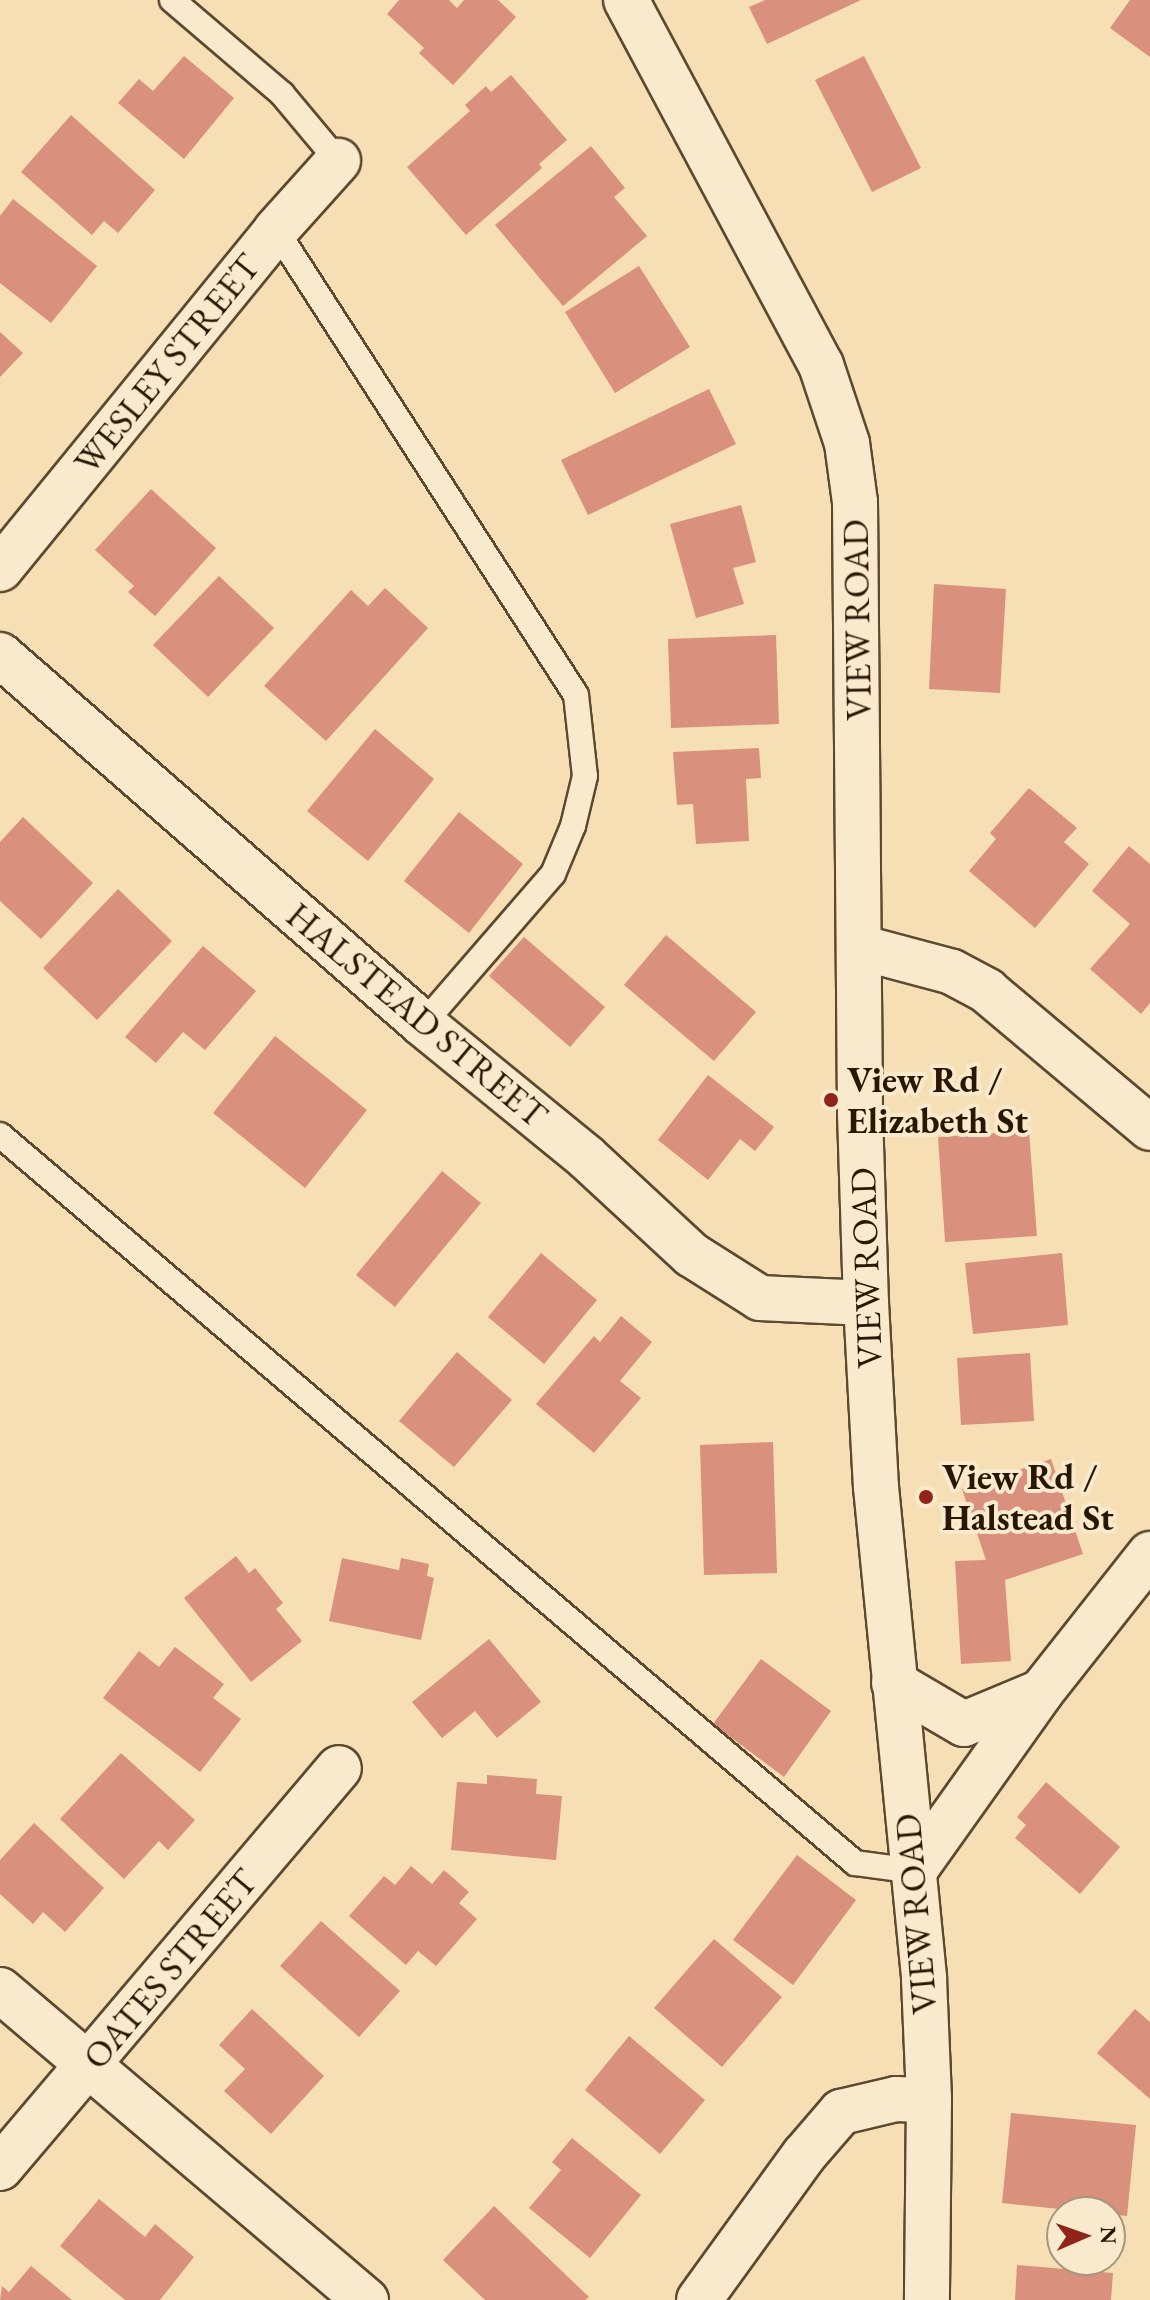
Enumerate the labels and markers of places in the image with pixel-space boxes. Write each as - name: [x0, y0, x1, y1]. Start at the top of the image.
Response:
- place label: View Rd / Elizabeth St: [847, 1057, 1028, 1142]
- marker: View Rd / Elizabeth St: [822, 1091, 840, 1109]
- place label: View Rd / Halstead St: [942, 1454, 1114, 1539]
- marker: View Rd / Halstead St: [917, 1488, 935, 1506]

